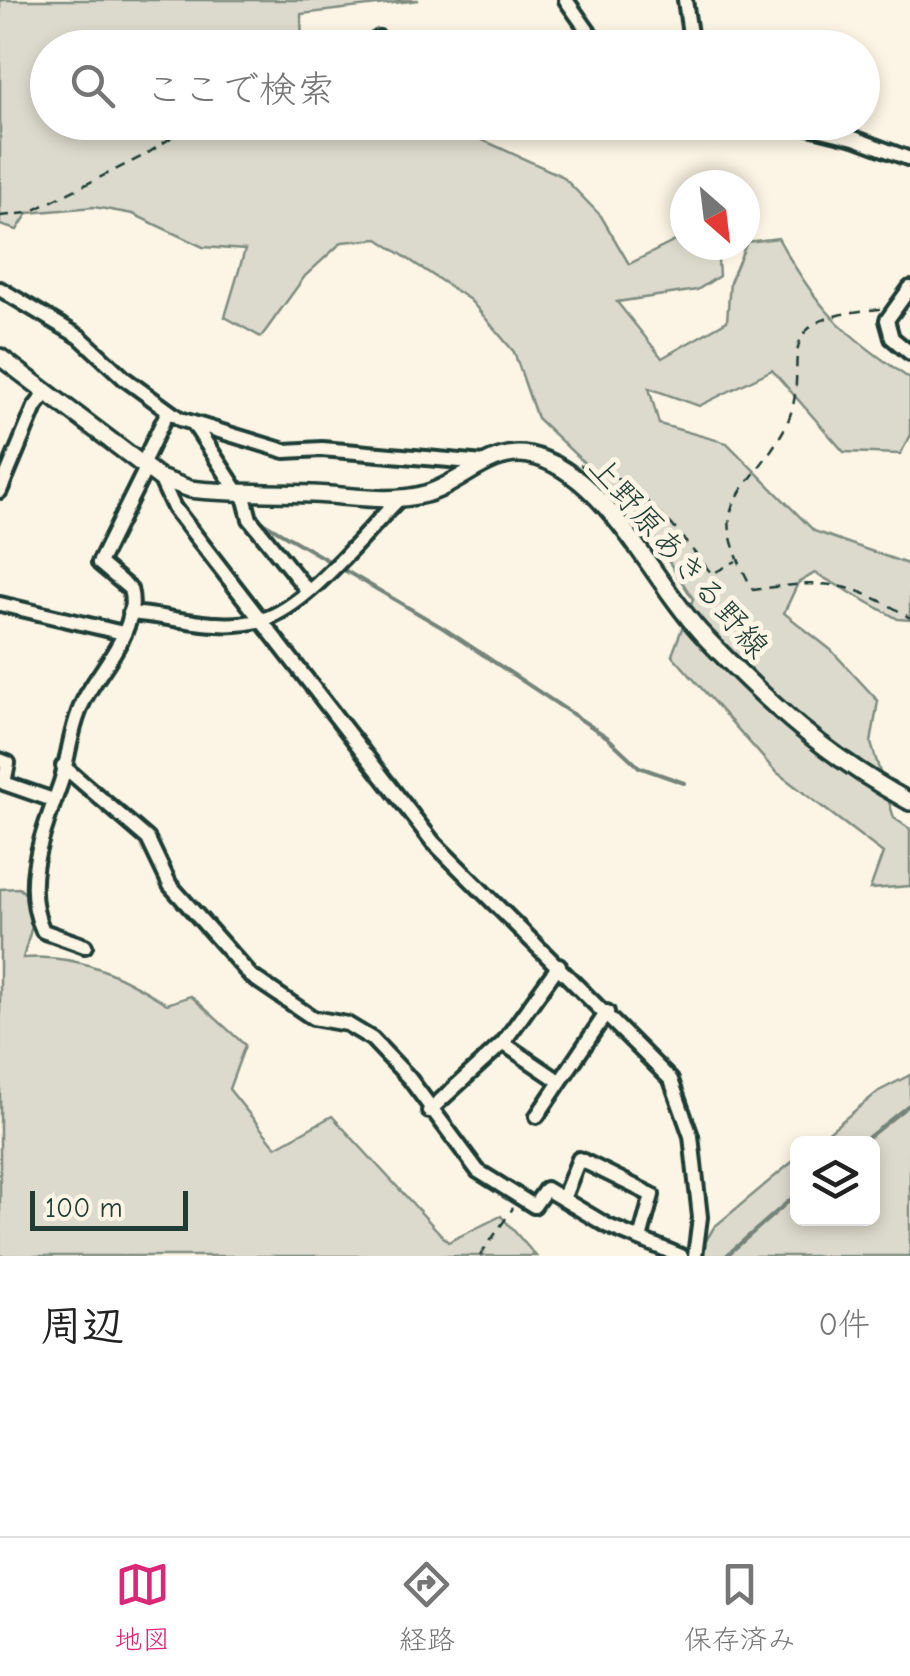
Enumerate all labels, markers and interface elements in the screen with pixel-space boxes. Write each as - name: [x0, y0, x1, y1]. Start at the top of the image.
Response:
- search box: [30, 30, 880, 140]
- icon: search: [65, 58, 120, 113]
- text: ここで検索: [145, 68, 335, 112]
- north arrow: [670, 170, 760, 260]
- street label: 上野原あきる野線: [581, 448, 777, 666]
- map controls: [790, 1136, 880, 1226]
- button: layers: [790, 1136, 880, 1226]
- scale bar: [30, 1186, 188, 1230]
- text: 100 m: [45, 1192, 123, 1224]
- text: 周辺: [40, 1302, 124, 1351]
- text: 0件: [819, 1306, 870, 1343]
- tab: 地図: [114, 1557, 170, 1657]
- tab: 経路: [399, 1557, 455, 1657]
- tab: 保存済み: [684, 1557, 796, 1657]

